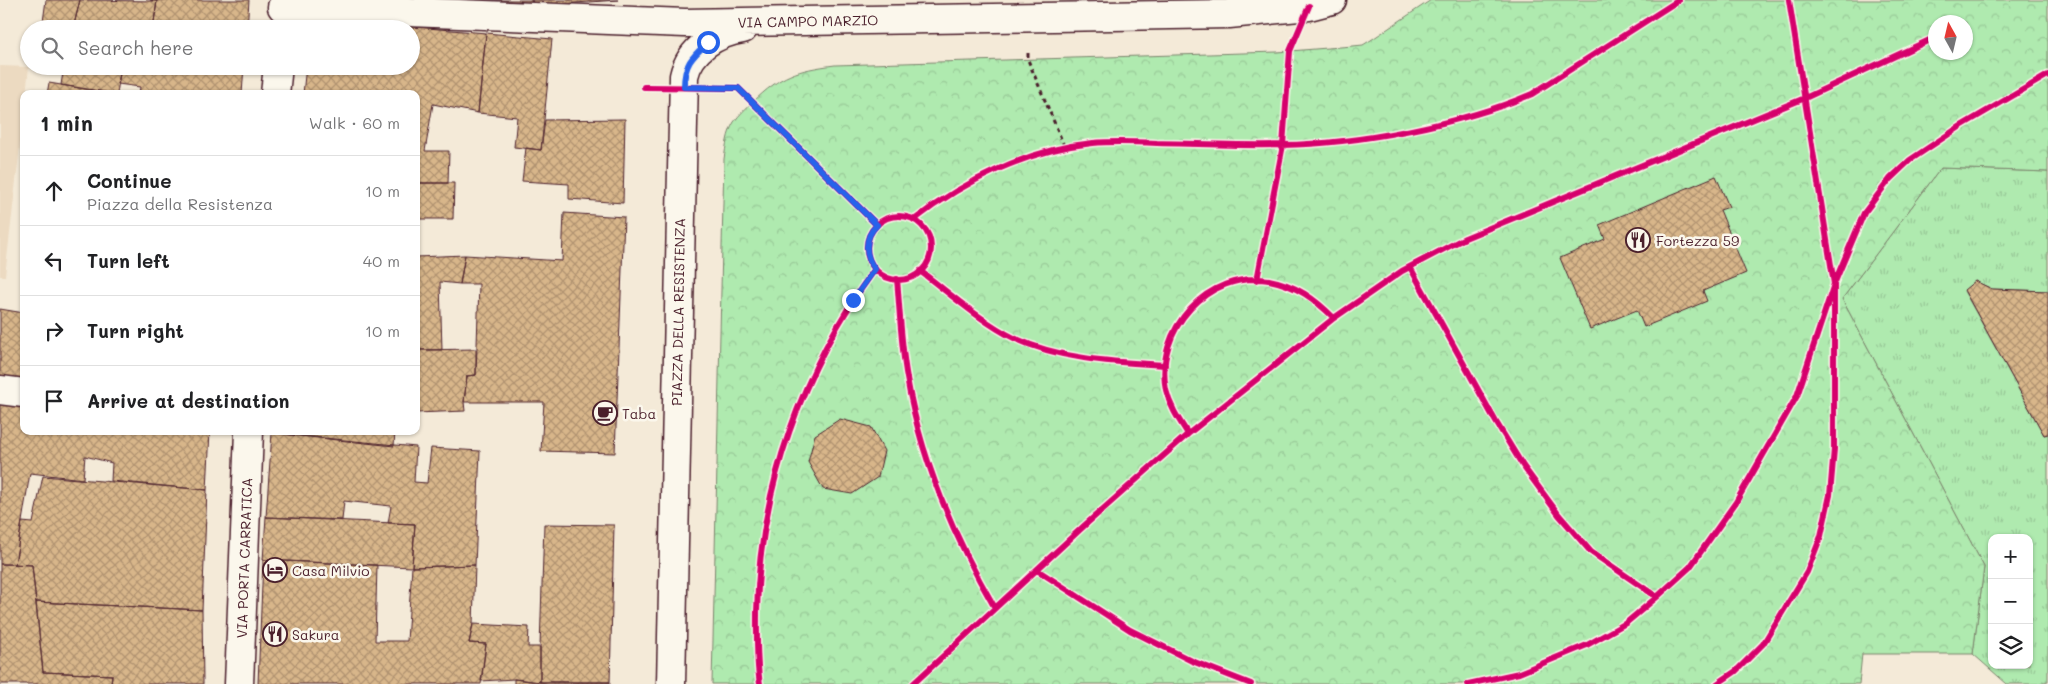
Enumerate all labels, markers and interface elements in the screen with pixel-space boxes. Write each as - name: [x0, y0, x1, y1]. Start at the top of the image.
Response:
- street label: VIA CAMPO MARZIO: [737, 10, 879, 32]
- north arrow: [1928, 15, 1973, 60]
- search box: [20, 20, 420, 75]
- route start: [697, 31, 720, 54]
- icon: search: [38, 34, 66, 62]
- text: Search here: [78, 35, 194, 60]
- text: 1 min: [40, 109, 93, 136]
- text: Walk · 60 m: [309, 112, 400, 133]
- text: Continue: [87, 168, 172, 193]
- icon: ahead: [40, 177, 68, 205]
- text: 10 m: [365, 180, 400, 201]
- text: Piazza della Resistenza: [87, 193, 273, 214]
- street label: PIAZZA DELLA RESISTENZA: [667, 218, 689, 406]
- restaurant icon: Fortezza 59: [1625, 227, 1651, 253]
- place label: Fortezza 59: [1656, 231, 1739, 250]
- icon: left: [40, 247, 68, 275]
- text: Turn left: [87, 248, 170, 273]
- text: 40 m: [363, 250, 400, 271]
- route end: [842, 289, 865, 312]
- icon: right: [40, 317, 68, 345]
- text: Turn right: [87, 318, 184, 343]
- text: 10 m: [365, 320, 400, 341]
- icon: arrive: [40, 387, 68, 415]
- text: Arrive at destination: [87, 388, 290, 413]
- cafe icon: Taba: [592, 400, 618, 426]
- place label: Taba: [622, 404, 656, 423]
- street label: VIA PORTA CARRATICA: [232, 477, 256, 639]
- map controls: [1988, 534, 2033, 669]
- button: +: [1988, 534, 2033, 579]
- hotel icon: Casa Milvio: [262, 557, 288, 583]
- place label: Casa Milvio: [292, 561, 370, 580]
- button: −: [1988, 579, 2033, 624]
- restaurant icon: Sakura: [262, 621, 288, 647]
- button: layers: [1988, 624, 2033, 669]
- place label: Sakura: [292, 625, 339, 644]

